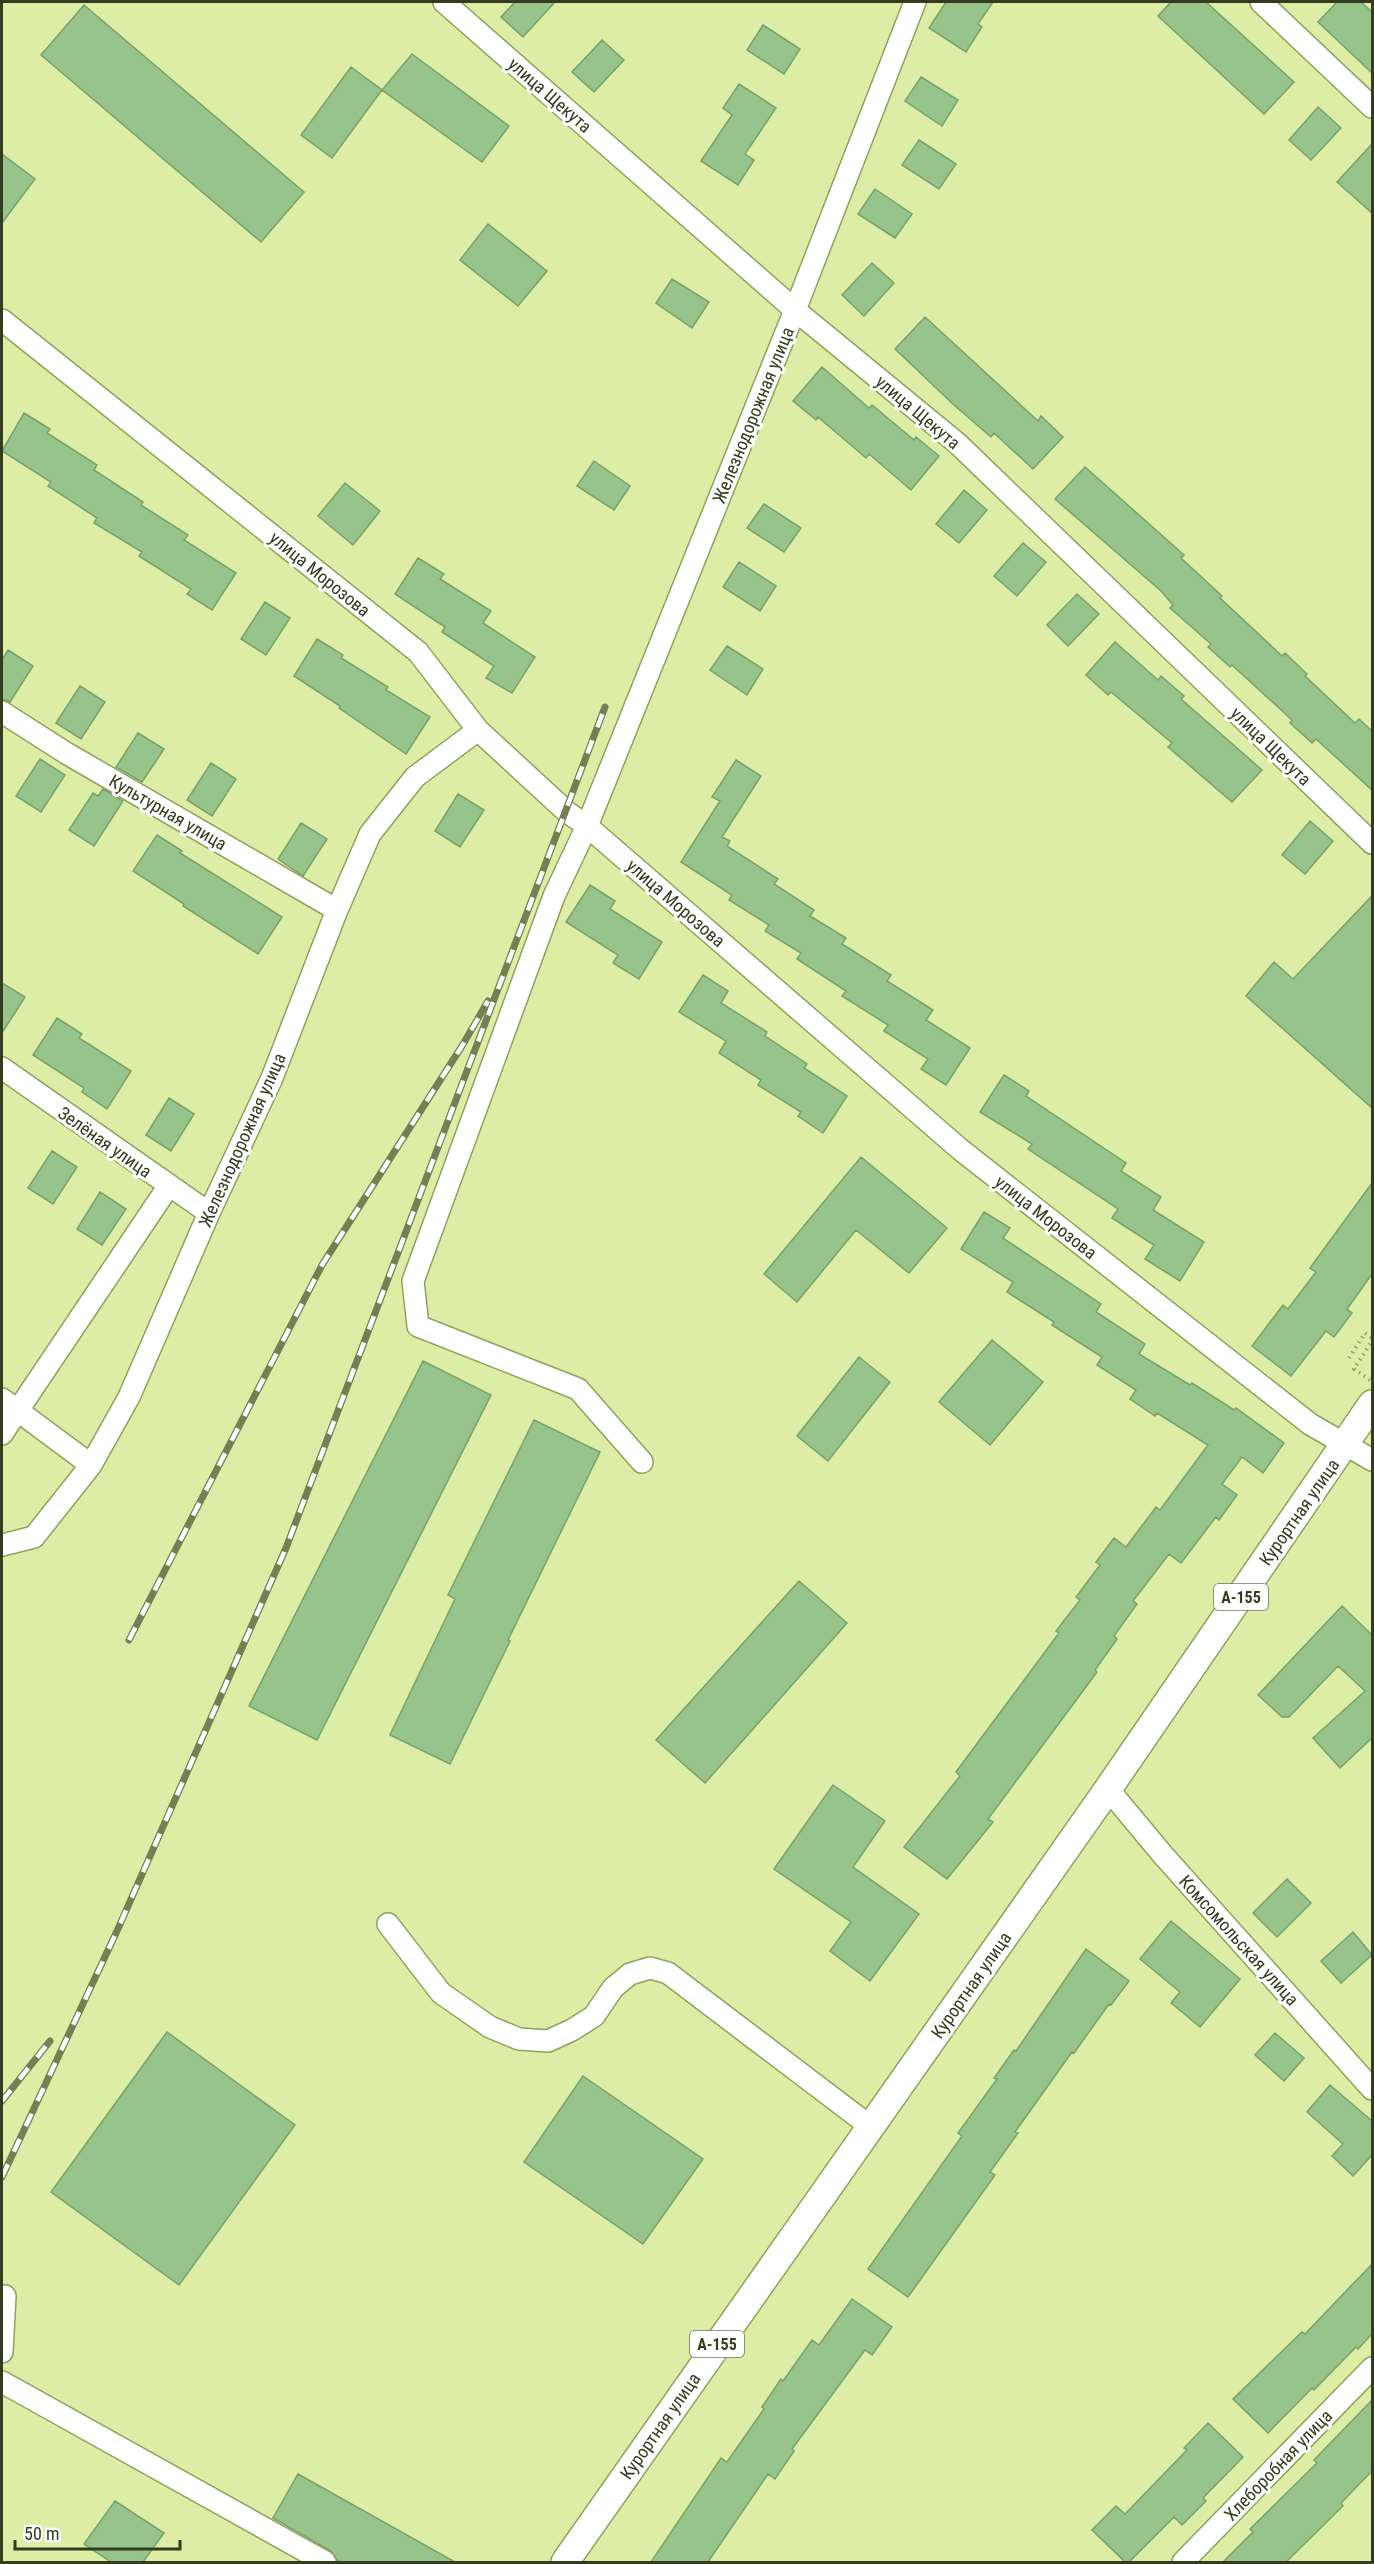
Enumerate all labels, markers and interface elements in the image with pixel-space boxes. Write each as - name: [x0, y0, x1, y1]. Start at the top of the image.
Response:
- street label: улица Щекута: [504, 53, 596, 137]
- street label: Железнодорожная улица: [708, 324, 798, 506]
- street label: улица Щекута: [872, 371, 964, 453]
- street label: улица Морозова: [266, 527, 374, 621]
- street label: улица Щекута: [1226, 702, 1316, 790]
- street label: Культурная улица: [105, 770, 231, 854]
- street label: улица Морозова: [623, 855, 729, 951]
- street label: Железнодорожная улица: [194, 1050, 290, 1230]
- street label: Зелёная улица: [54, 1102, 156, 1182]
- street label: улица Морозова: [991, 1171, 1101, 1263]
- street label: Курортная улица: [1255, 1455, 1343, 1569]
- road number: А-155: [1214, 1584, 1268, 1610]
- street label: Комсомольская улица: [1175, 1870, 1303, 2010]
- street label: Курортная улица: [927, 1928, 1015, 2042]
- road number: А-155: [690, 2331, 744, 2357]
- street label: Курортная улица: [616, 2369, 704, 2483]
- street label: Хлеборобная улица: [1220, 2405, 1336, 2525]
- scale bar: [15, 2513, 180, 2551]
- text: 50 m: [24, 2523, 59, 2544]

